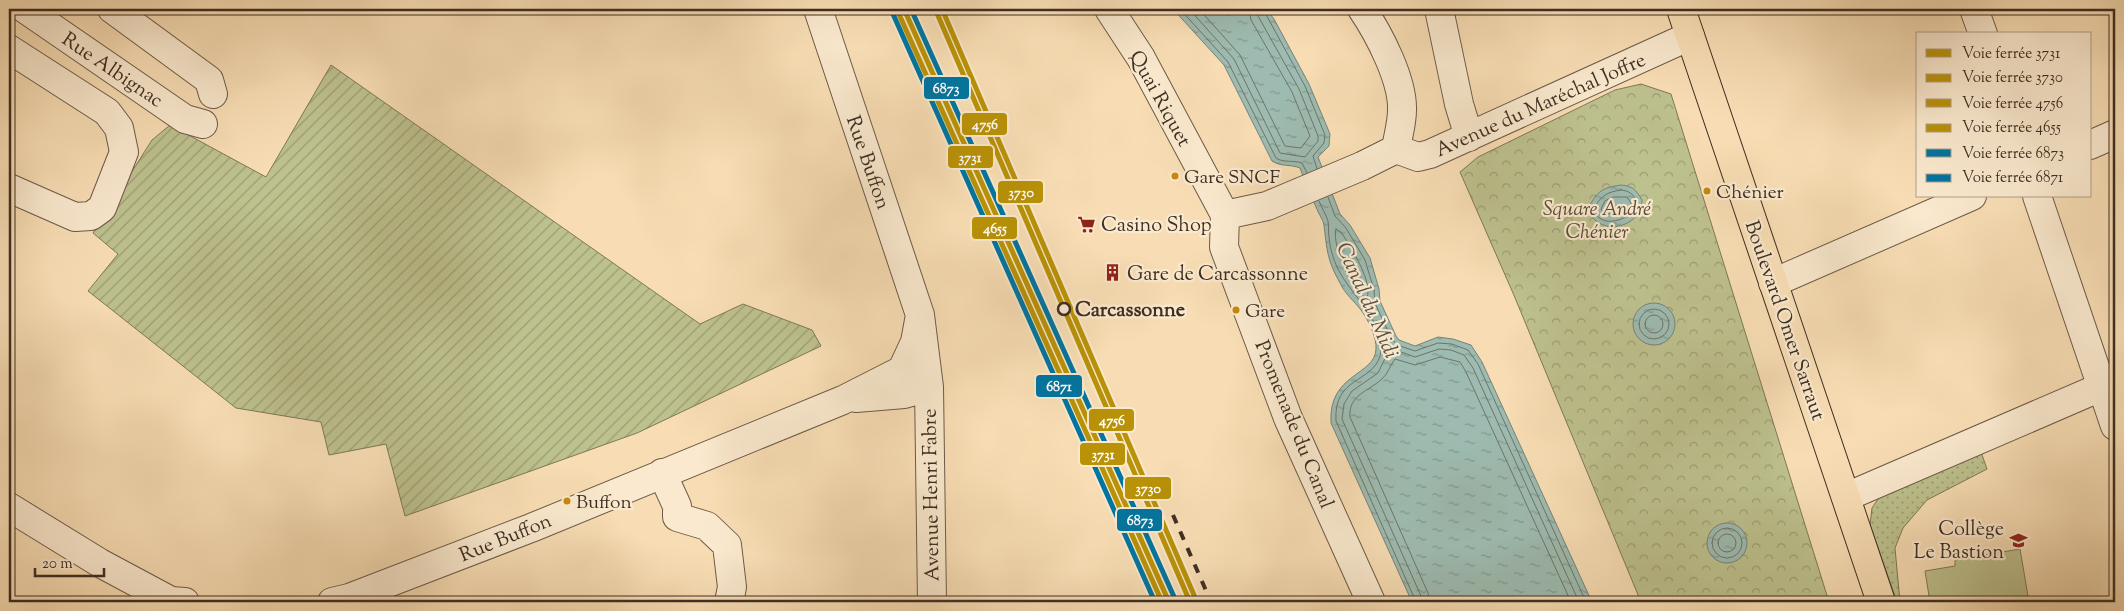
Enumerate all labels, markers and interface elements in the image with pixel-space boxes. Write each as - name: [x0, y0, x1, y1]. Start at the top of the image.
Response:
- street label: Rue Albignac: [55, 26, 168, 116]
- legend: [1916, 32, 2092, 198]
- text: Voie ferrée 3731: [1962, 44, 2060, 65]
- street label: Quai Riquet: [1120, 46, 1197, 153]
- street label: Avenue du Maréchal Joffre: [1431, 47, 1651, 166]
- text: Voie ferrée 3730: [1962, 68, 2063, 89]
- line badge: 6873: [923, 76, 970, 100]
- text: 6873: [933, 80, 960, 100]
- text: Voie ferrée 4756: [1962, 94, 2063, 115]
- street label: Rue Buffon: [837, 112, 896, 214]
- line badge: 4756: [961, 112, 1008, 136]
- text: 4756: [971, 116, 998, 136]
- text: Voie ferrée 4655: [1962, 118, 2061, 139]
- text: Voie ferrée 6873: [1962, 144, 2064, 165]
- line badge: 3731: [947, 145, 994, 169]
- text: 3731: [958, 149, 982, 169]
- place label: Gare SNCF: [1184, 165, 1281, 192]
- text: Voie ferrée 6871: [1962, 168, 2063, 189]
- marker: Gare SNCF: [1170, 171, 1180, 181]
- line badge: 3730: [997, 180, 1044, 204]
- place label: Chénier: [1716, 180, 1784, 207]
- text: 3730: [1008, 184, 1034, 204]
- marker: Chénier: [1702, 186, 1712, 196]
- park label: Square André Chénier: [1543, 196, 1651, 248]
- place label: Casino Shop: [1101, 212, 1212, 241]
- supermarket icon: Casino Shop: [1077, 214, 1097, 234]
- line badge: 4655: [971, 216, 1018, 240]
- street label: Boulevard Omer Sarraut: [1736, 217, 1832, 425]
- text: 4655: [982, 220, 1007, 240]
- water label: Canal du Midi: [1327, 238, 1405, 364]
- place label: Gare de Carcassonne: [1127, 261, 1308, 290]
- building icon: Gare de Carcassonne: [1103, 263, 1123, 283]
- place label: Carcassonne: [1075, 297, 1185, 326]
- place label: Gare: [1245, 299, 1285, 326]
- marker: Carcassonne: [1057, 302, 1071, 316]
- marker: Gare: [1231, 305, 1241, 315]
- street label: Promenade du Canal: [1246, 336, 1340, 514]
- line badge: 6871: [1035, 374, 1083, 398]
- text: 6871: [1046, 378, 1072, 398]
- street label: Avenue Henri Fabre: [916, 408, 949, 582]
- line badge: 4756: [1088, 408, 1135, 432]
- text: 4756: [1098, 412, 1125, 432]
- line badge: 3731: [1079, 442, 1126, 466]
- text: 3731: [1091, 446, 1115, 466]
- line badge: 3730: [1124, 476, 1172, 500]
- text: 3730: [1135, 480, 1161, 500]
- place label: Buffon: [576, 490, 632, 517]
- marker: Buffon: [562, 496, 572, 506]
- street label: Rue Buffon: [455, 508, 557, 571]
- line badge: 6873: [1116, 508, 1163, 532]
- text: 6873: [1127, 512, 1154, 532]
- place label: Collège Le Bastion: [1914, 516, 2004, 568]
- school or university icon: Collège Le Bastion: [2008, 530, 2028, 550]
- scale bar: [35, 546, 104, 578]
- text: 20 m: [42, 554, 73, 575]

